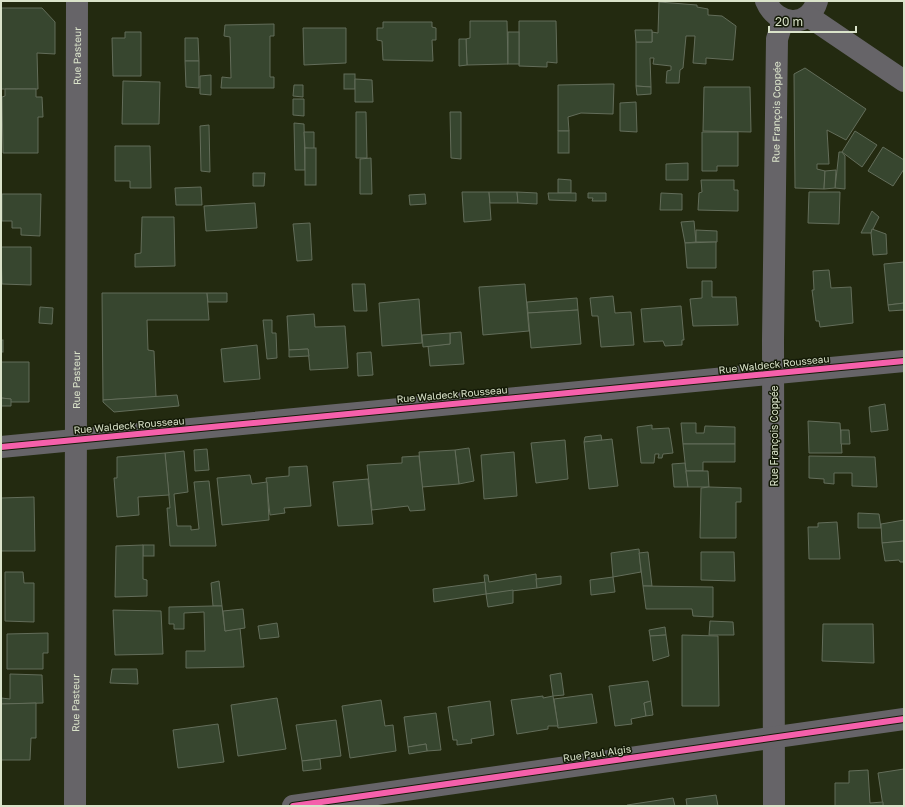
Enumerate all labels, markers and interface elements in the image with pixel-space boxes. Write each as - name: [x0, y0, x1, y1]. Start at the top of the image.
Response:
- scale bar: [769, 8, 856, 34]
- text: 20 m: [775, 14, 803, 29]
- street label: Rue Pasteur: [71, 27, 83, 85]
- street label: Rue François Coppée: [769, 61, 783, 163]
- street label: Rue Pasteur: [70, 351, 82, 409]
- street label: Rue Waldeck Rousseau: [718, 352, 830, 376]
- street label: Rue Waldeck Rousseau: [396, 383, 508, 405]
- street label: Rue François Coppée: [768, 385, 780, 487]
- street label: Rue Waldeck Rousseau: [73, 414, 185, 436]
- street label: Rue Pasteur: [69, 674, 81, 732]
- street label: Rue Paul Algis: [562, 742, 632, 764]

